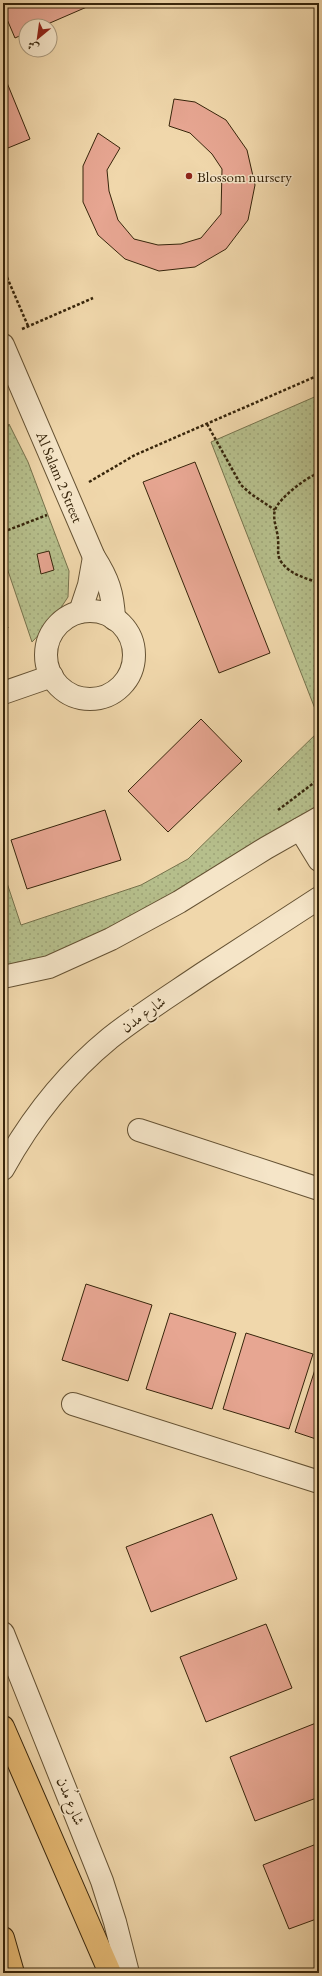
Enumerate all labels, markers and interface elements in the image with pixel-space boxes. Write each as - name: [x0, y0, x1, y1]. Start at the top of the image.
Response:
- north arrow: [18, 18, 58, 58]
- text: ش: [25, 38, 41, 56]
- place label: Blossom nursery: [197, 167, 292, 186]
- marker: Blossom nursery: [184, 171, 194, 181]
- street label: Al Salam 2 Street: [32, 428, 88, 526]
- street label: شارع مُدن: [115, 989, 171, 1040]
- street label: شارع مُدن: [49, 1773, 92, 1829]

